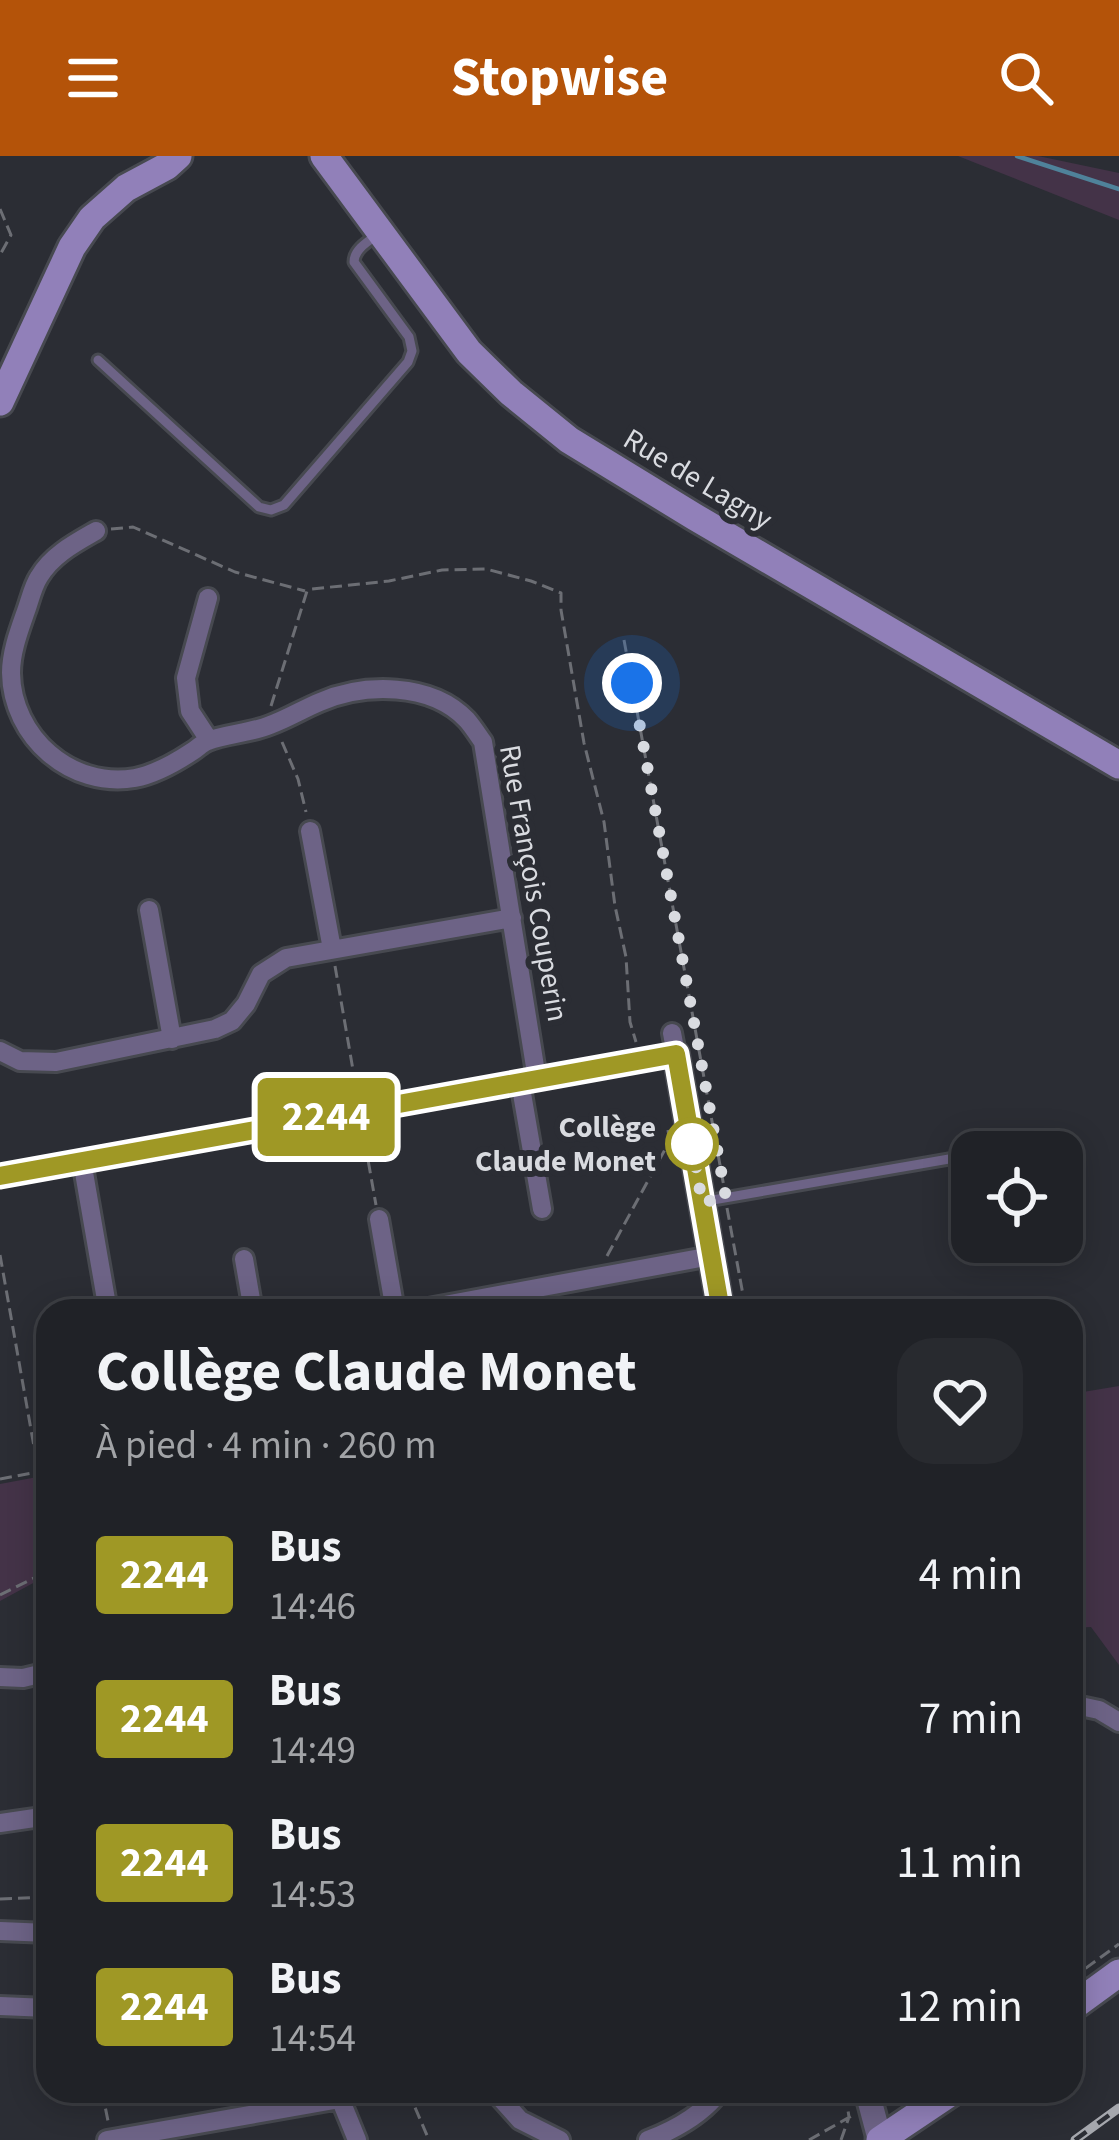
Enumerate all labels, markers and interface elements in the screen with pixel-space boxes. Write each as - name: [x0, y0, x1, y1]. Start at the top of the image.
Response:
- text: Stopwise: [451, 40, 668, 117]
- icon: menu: [60, 45, 126, 111]
- icon: search: [993, 45, 1059, 111]
- street label: Rue de Lagny: [615, 418, 780, 541]
- your location: [602, 653, 662, 713]
- street label: Rue François Couperin: [488, 741, 579, 1025]
- line badge: 2244: [242, 1078, 410, 1156]
- text: 2244: [282, 1087, 370, 1147]
- place label: Collège Claude Monet: [475, 1106, 656, 1183]
- marker: Collège Claude Monet: [667, 1119, 717, 1169]
- map controls: [951, 1131, 1083, 1263]
- button: locate: [951, 1131, 1083, 1263]
- text: Collège Claude Monet: [96, 1332, 637, 1413]
- button: heart: [897, 1338, 1023, 1464]
- text: À pied · 4 min · 260 m: [96, 1418, 437, 1474]
- text: Bus: [269, 1515, 341, 1579]
- text: 4 min: [919, 1543, 1023, 1607]
- text: 2244: [120, 1545, 209, 1605]
- text: 14:46: [269, 1579, 356, 1635]
- text: Bus: [269, 1659, 341, 1723]
- text: 7 min: [919, 1687, 1023, 1751]
- text: 2244: [120, 1689, 209, 1749]
- text: 14:49: [269, 1723, 356, 1779]
- text: Bus: [269, 1803, 341, 1867]
- text: 11 min: [896, 1831, 1023, 1895]
- text: 2244: [120, 1833, 209, 1893]
- text: 14:53: [269, 1867, 356, 1923]
- text: Bus: [269, 1947, 341, 2011]
- text: 12 min: [896, 1975, 1023, 2039]
- text: 2244: [120, 1977, 209, 2037]
- text: 14:54: [269, 2011, 356, 2067]

